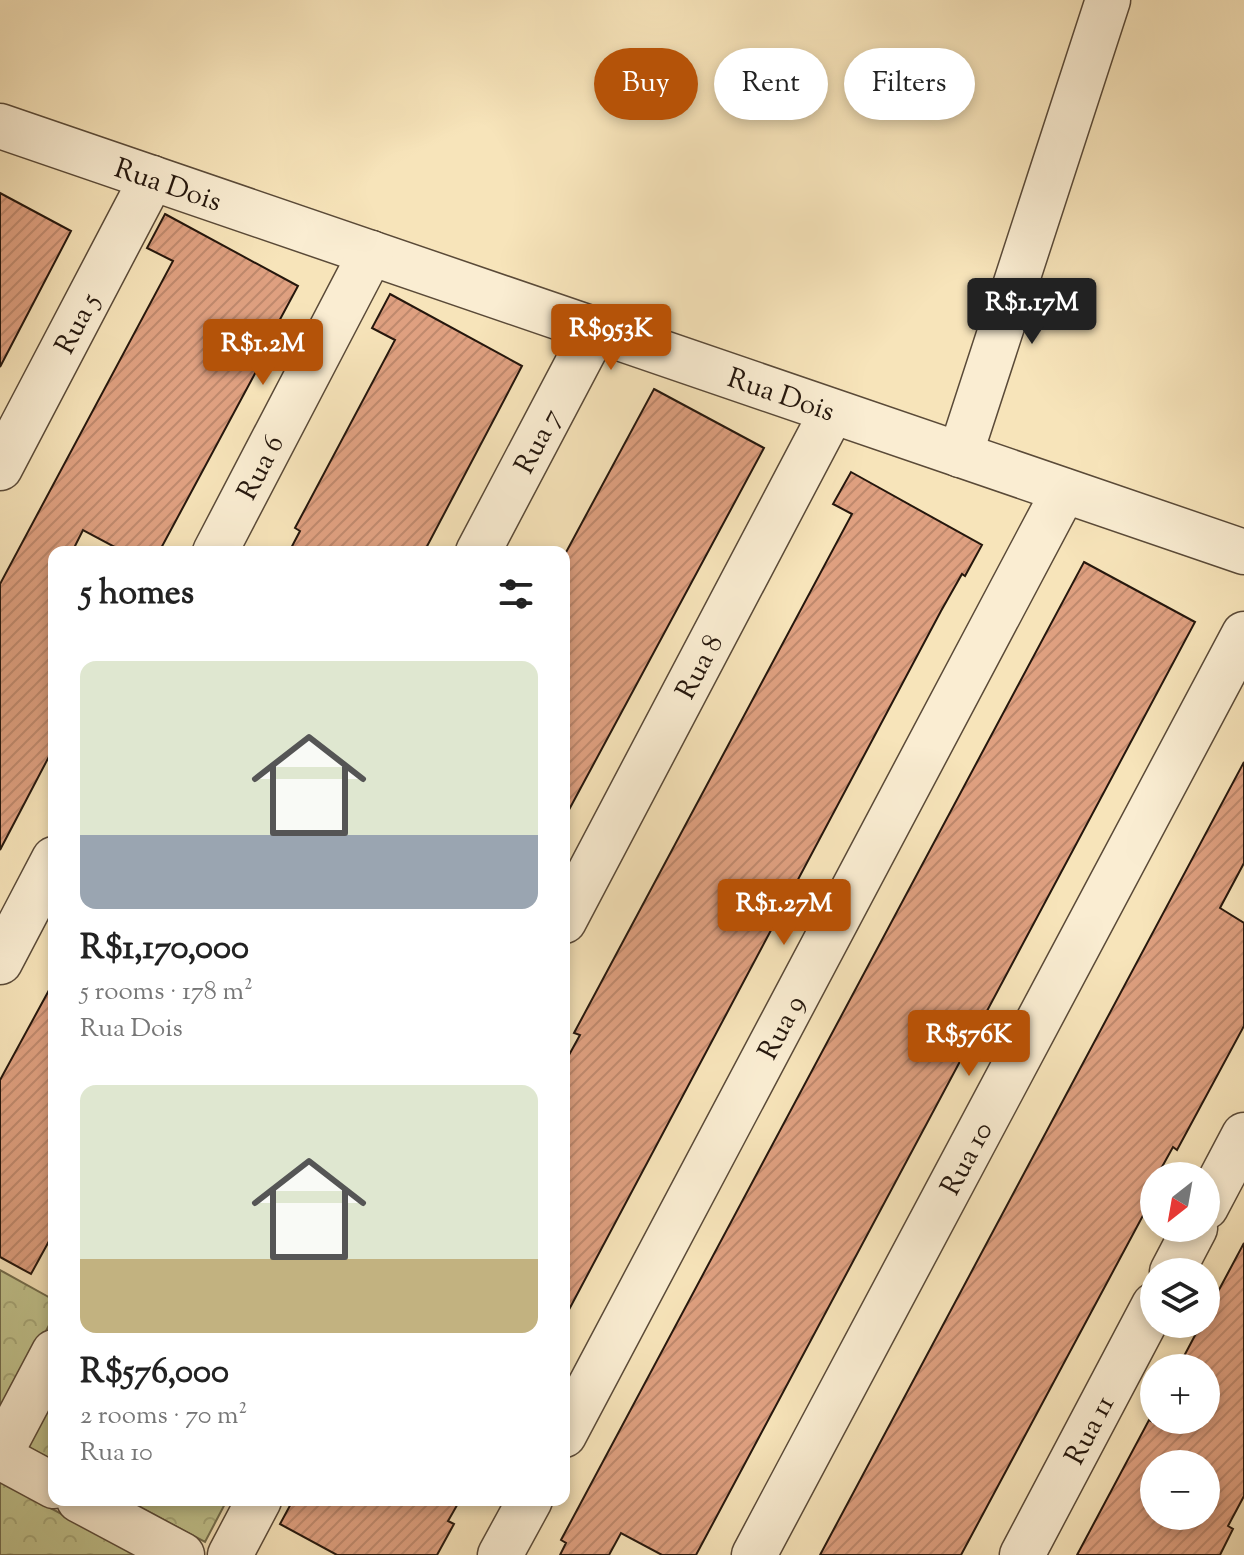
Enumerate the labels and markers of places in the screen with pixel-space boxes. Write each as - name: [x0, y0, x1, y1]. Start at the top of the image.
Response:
- pin: R$1.17M: [958, 278, 1106, 346]
- pin: R$953K: [546, 304, 676, 372]
- pin: R$1.2M: [198, 319, 328, 387]
- pin: R$1.27M: [710, 879, 858, 947]
- pin: R$576K: [904, 1010, 1034, 1078]

